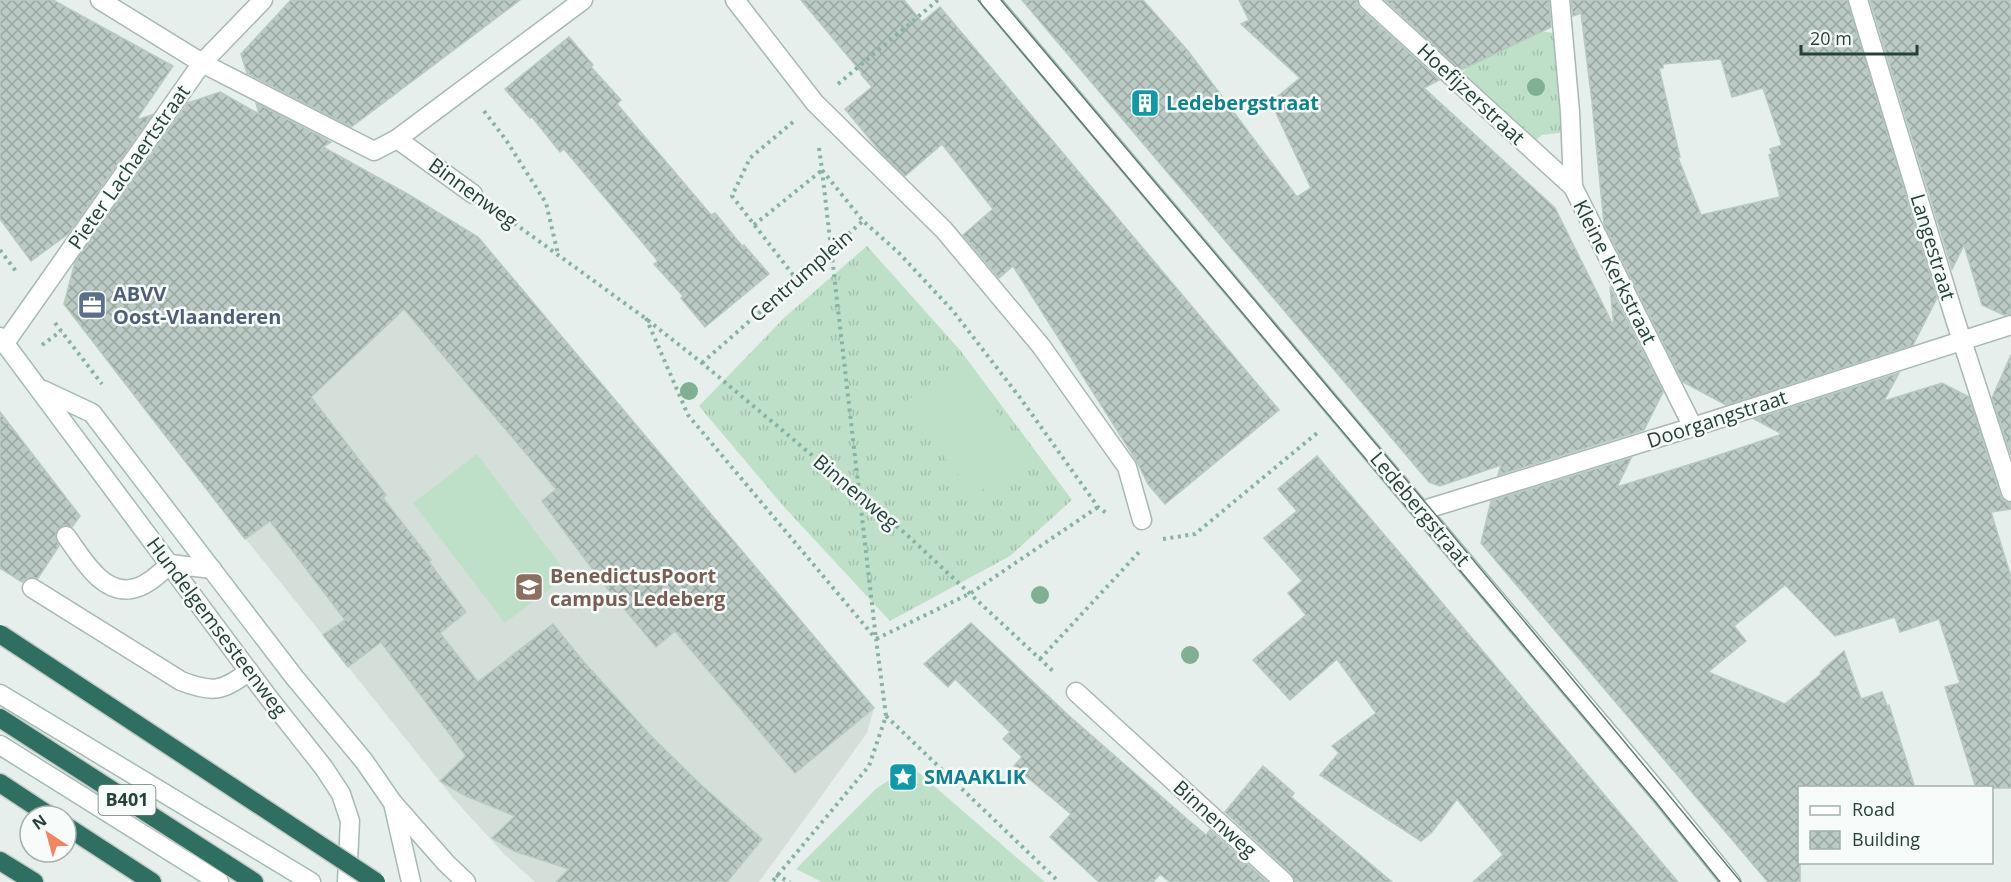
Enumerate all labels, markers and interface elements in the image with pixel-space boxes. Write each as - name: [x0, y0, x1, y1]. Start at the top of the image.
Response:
- scale bar: [1801, 18, 1916, 56]
- text: 20 m: [1810, 26, 1852, 50]
- street label: Hoefijzerstraat: [1412, 37, 1531, 151]
- street label: Pieter Lachaertstraat: [62, 79, 196, 254]
- building icon: Ledebergstraat: [1129, 87, 1161, 119]
- place label: Ledebergstraat: [1166, 89, 1319, 116]
- street label: Binnenweg: [423, 151, 523, 234]
- street label: Langestraat: [1904, 190, 1962, 303]
- street label: Kleine Kerkstraat: [1567, 195, 1663, 349]
- street label: Centrumplein: [744, 223, 858, 328]
- place label: ABVV Oost-Vlaanderen: [113, 280, 281, 330]
- office icon: ABVV Oost-Vlaanderen: [76, 289, 108, 321]
- street label: Doorgangstraat: [1643, 383, 1790, 454]
- street label: Ledebergstraat: [1364, 446, 1476, 572]
- street label: Binnenweg: [808, 448, 905, 535]
- street label: Hundelgemsesteenweg: [141, 531, 294, 722]
- place label: BenedictusPoort campus Ledeberg: [550, 562, 726, 612]
- school or university icon: BenedictusPoort campus Ledeberg: [513, 571, 545, 603]
- place icon: SMAAKLIK: [887, 761, 919, 793]
- place label: SMAAKLIK: [924, 763, 1027, 790]
- street label: Binnenweg: [1168, 774, 1263, 863]
- road number: B401: [98, 785, 156, 815]
- legend: [1798, 786, 1993, 864]
- text: Road: [1852, 797, 1895, 821]
- north arrow: [18, 804, 78, 864]
- text: N: [27, 809, 51, 835]
- text: Building: [1852, 827, 1920, 851]

